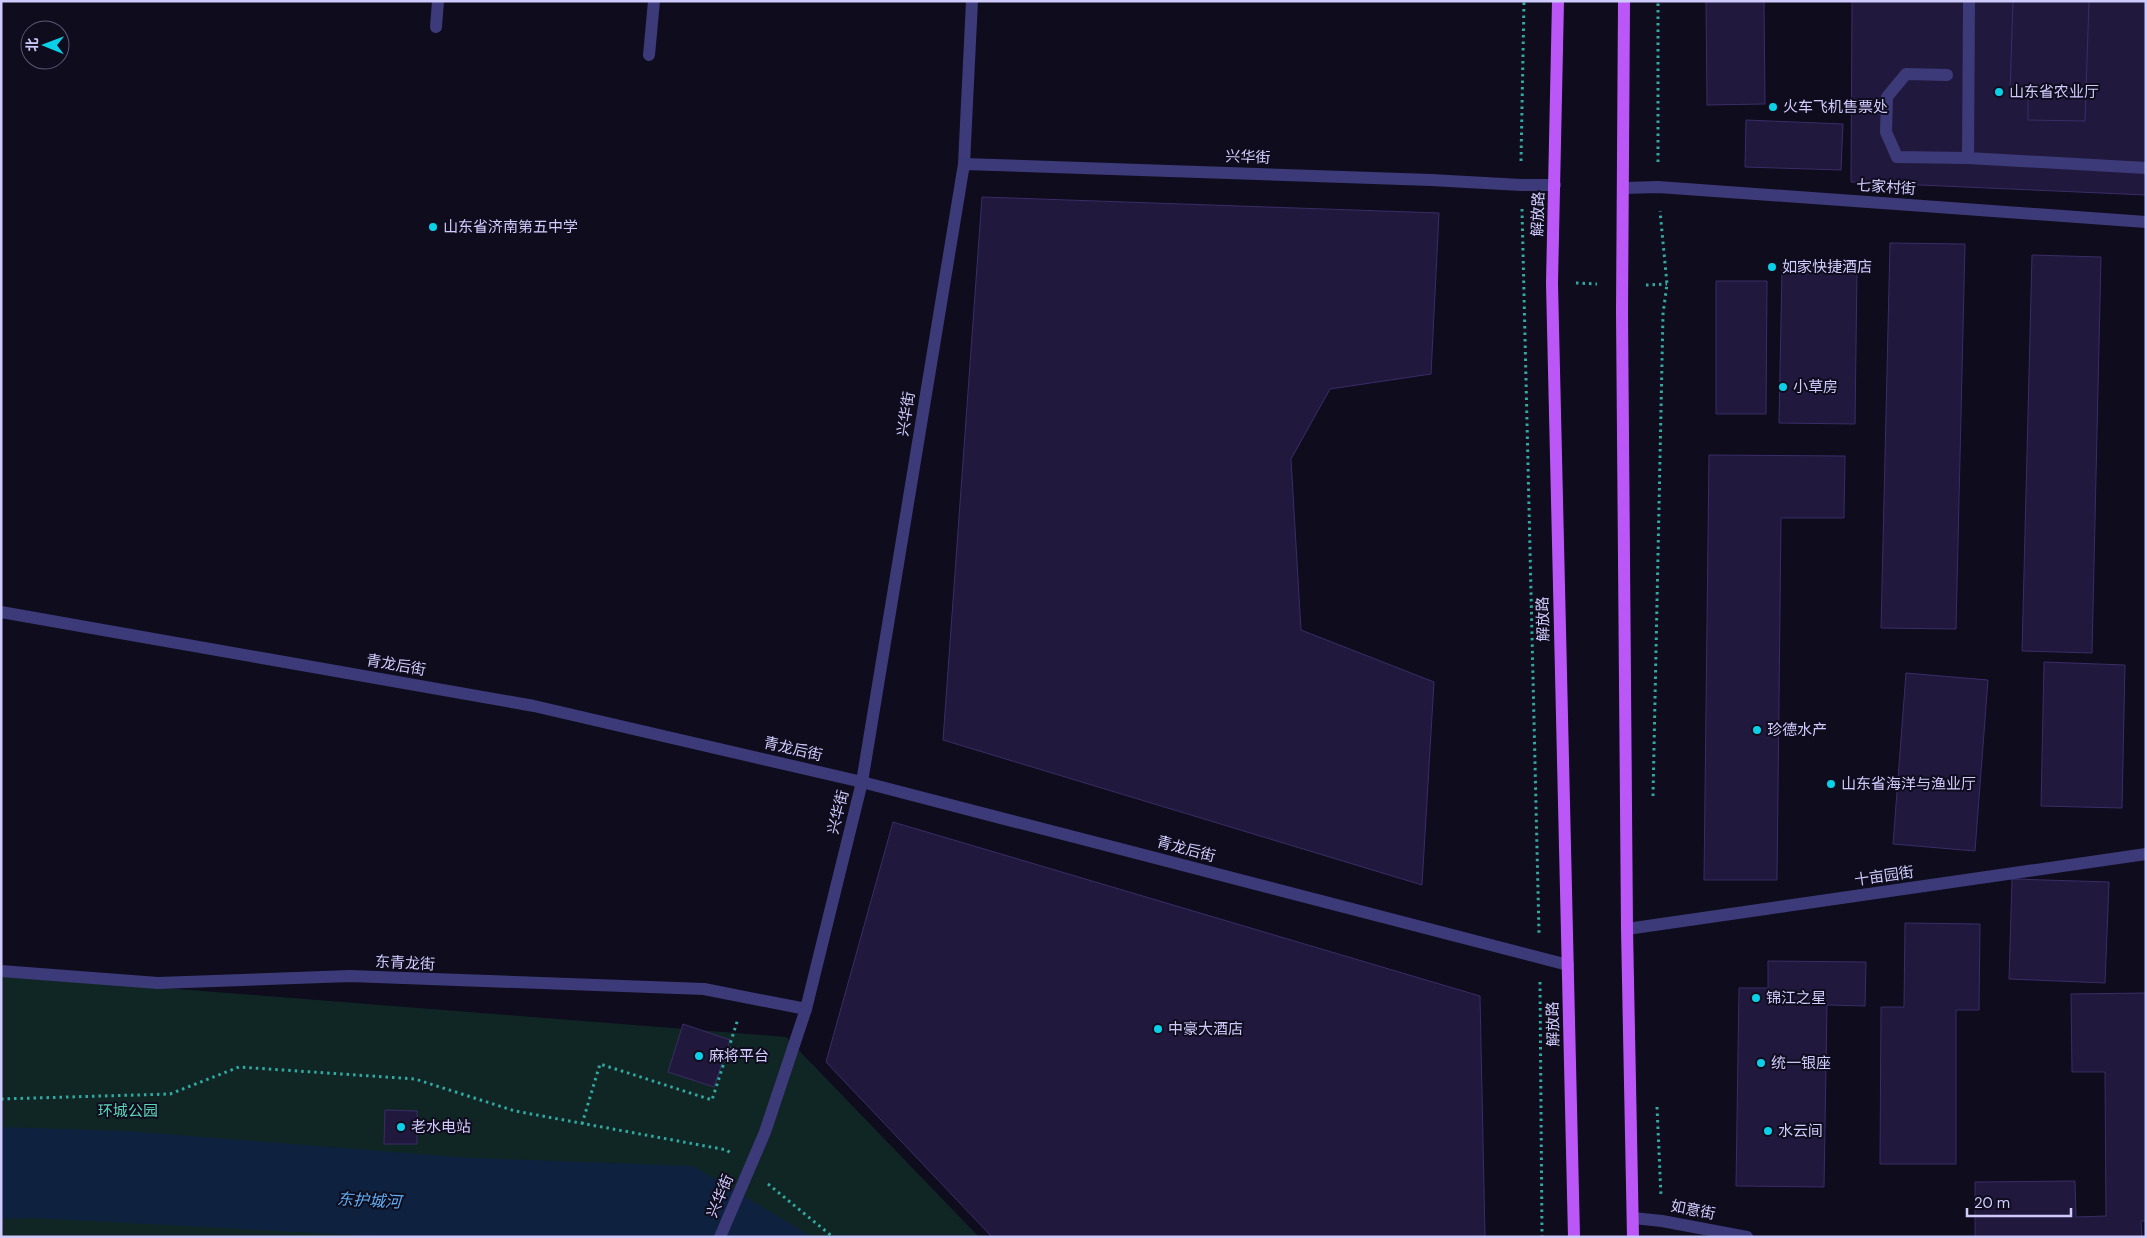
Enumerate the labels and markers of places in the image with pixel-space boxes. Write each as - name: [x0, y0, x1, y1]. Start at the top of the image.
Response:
- place label: 山东省农业厅: [2009, 82, 2099, 102]
- marker: 山东省农业厅: [1993, 86, 2005, 98]
- place label: 火车飞机售票处: [1783, 97, 1888, 117]
- marker: 火车飞机售票处: [1767, 101, 1779, 113]
- place label: 山东省济南第五中学: [443, 217, 578, 237]
- marker: 山东省济南第五中学: [427, 221, 439, 233]
- place label: 如家快捷酒店: [1782, 257, 1872, 277]
- marker: 如家快捷酒店: [1766, 261, 1778, 273]
- place label: 小草房: [1793, 377, 1838, 397]
- marker: 小草房: [1777, 381, 1789, 393]
- place label: 珍德水产: [1767, 720, 1827, 740]
- marker: 珍德水产: [1751, 724, 1763, 736]
- place label: 山东省海洋与渔业厅: [1841, 774, 1976, 794]
- marker: 山东省海洋与渔业厅: [1825, 778, 1837, 790]
- place label: 锦江之星: [1766, 988, 1826, 1008]
- marker: 锦江之星: [1750, 992, 1762, 1004]
- place label: 中豪大酒店: [1168, 1019, 1243, 1039]
- marker: 中豪大酒店: [1152, 1023, 1164, 1035]
- place label: 麻将平台: [709, 1046, 769, 1066]
- marker: 麻将平台: [693, 1050, 705, 1062]
- place label: 统一银座: [1771, 1053, 1831, 1073]
- marker: 统一银座: [1755, 1057, 1767, 1069]
- place label: 老水电站: [411, 1117, 471, 1137]
- marker: 老水电站: [395, 1121, 407, 1133]
- place label: 水云间: [1778, 1121, 1823, 1141]
- marker: 水云间: [1762, 1125, 1774, 1137]

